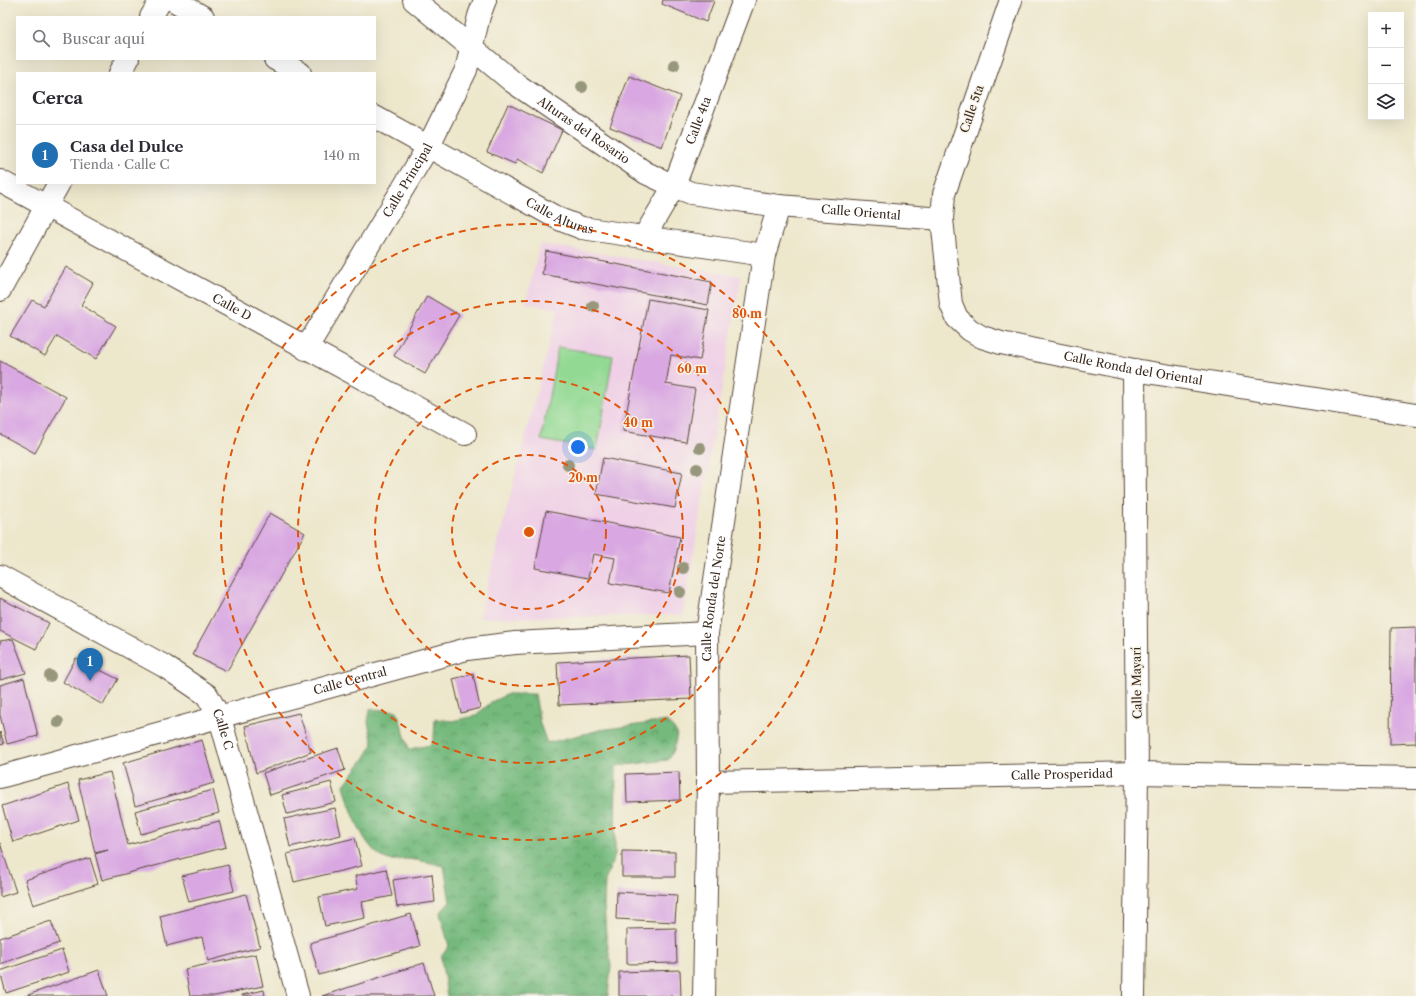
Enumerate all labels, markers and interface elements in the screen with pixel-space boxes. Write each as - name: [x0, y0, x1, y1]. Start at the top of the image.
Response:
- map controls: [1368, 12, 1404, 120]
- button: +: [1368, 12, 1404, 48]
- search box: [16, 16, 376, 60]
- icon: search: [30, 27, 52, 49]
- text: Buscar aquí: [62, 29, 145, 48]
- button: −: [1368, 48, 1404, 84]
- street label: Calle 5ta: [956, 82, 987, 135]
- button: layers: [1368, 84, 1404, 120]
- text: Cerca: [32, 88, 83, 108]
- street label: Alturas del Rosario: [534, 92, 633, 167]
- street label: Calle 4ta: [682, 94, 714, 147]
- text: Casa del Dulce: [70, 137, 183, 156]
- street label: Calle Principal: [379, 140, 436, 220]
- text: 1: [42, 147, 48, 163]
- text: 140 m: [323, 147, 360, 163]
- text: Tienda · Calle C: [70, 156, 170, 172]
- street label: Calle Alturas: [523, 194, 594, 237]
- street label: Calle Oriental: [820, 201, 902, 223]
- street label: Calle D: [210, 290, 255, 324]
- text: 80 m: [732, 306, 762, 321]
- street label: Calle Ronda del Oriental: [1062, 348, 1204, 388]
- text: 60 m: [677, 361, 707, 376]
- text: 40 m: [623, 415, 653, 430]
- your location: [568, 437, 588, 457]
- text: 20 m: [568, 470, 598, 485]
- centre of rings: [522, 525, 536, 539]
- street label: Calle Ronda del Norte: [699, 534, 729, 662]
- street label: Calle Mayarí: [1128, 647, 1145, 719]
- pin: 1: [77, 648, 103, 681]
- street label: Calle Central: [312, 663, 389, 698]
- street label: Calle C: [209, 706, 237, 751]
- street label: Calle Prosperidad: [1011, 765, 1114, 783]

